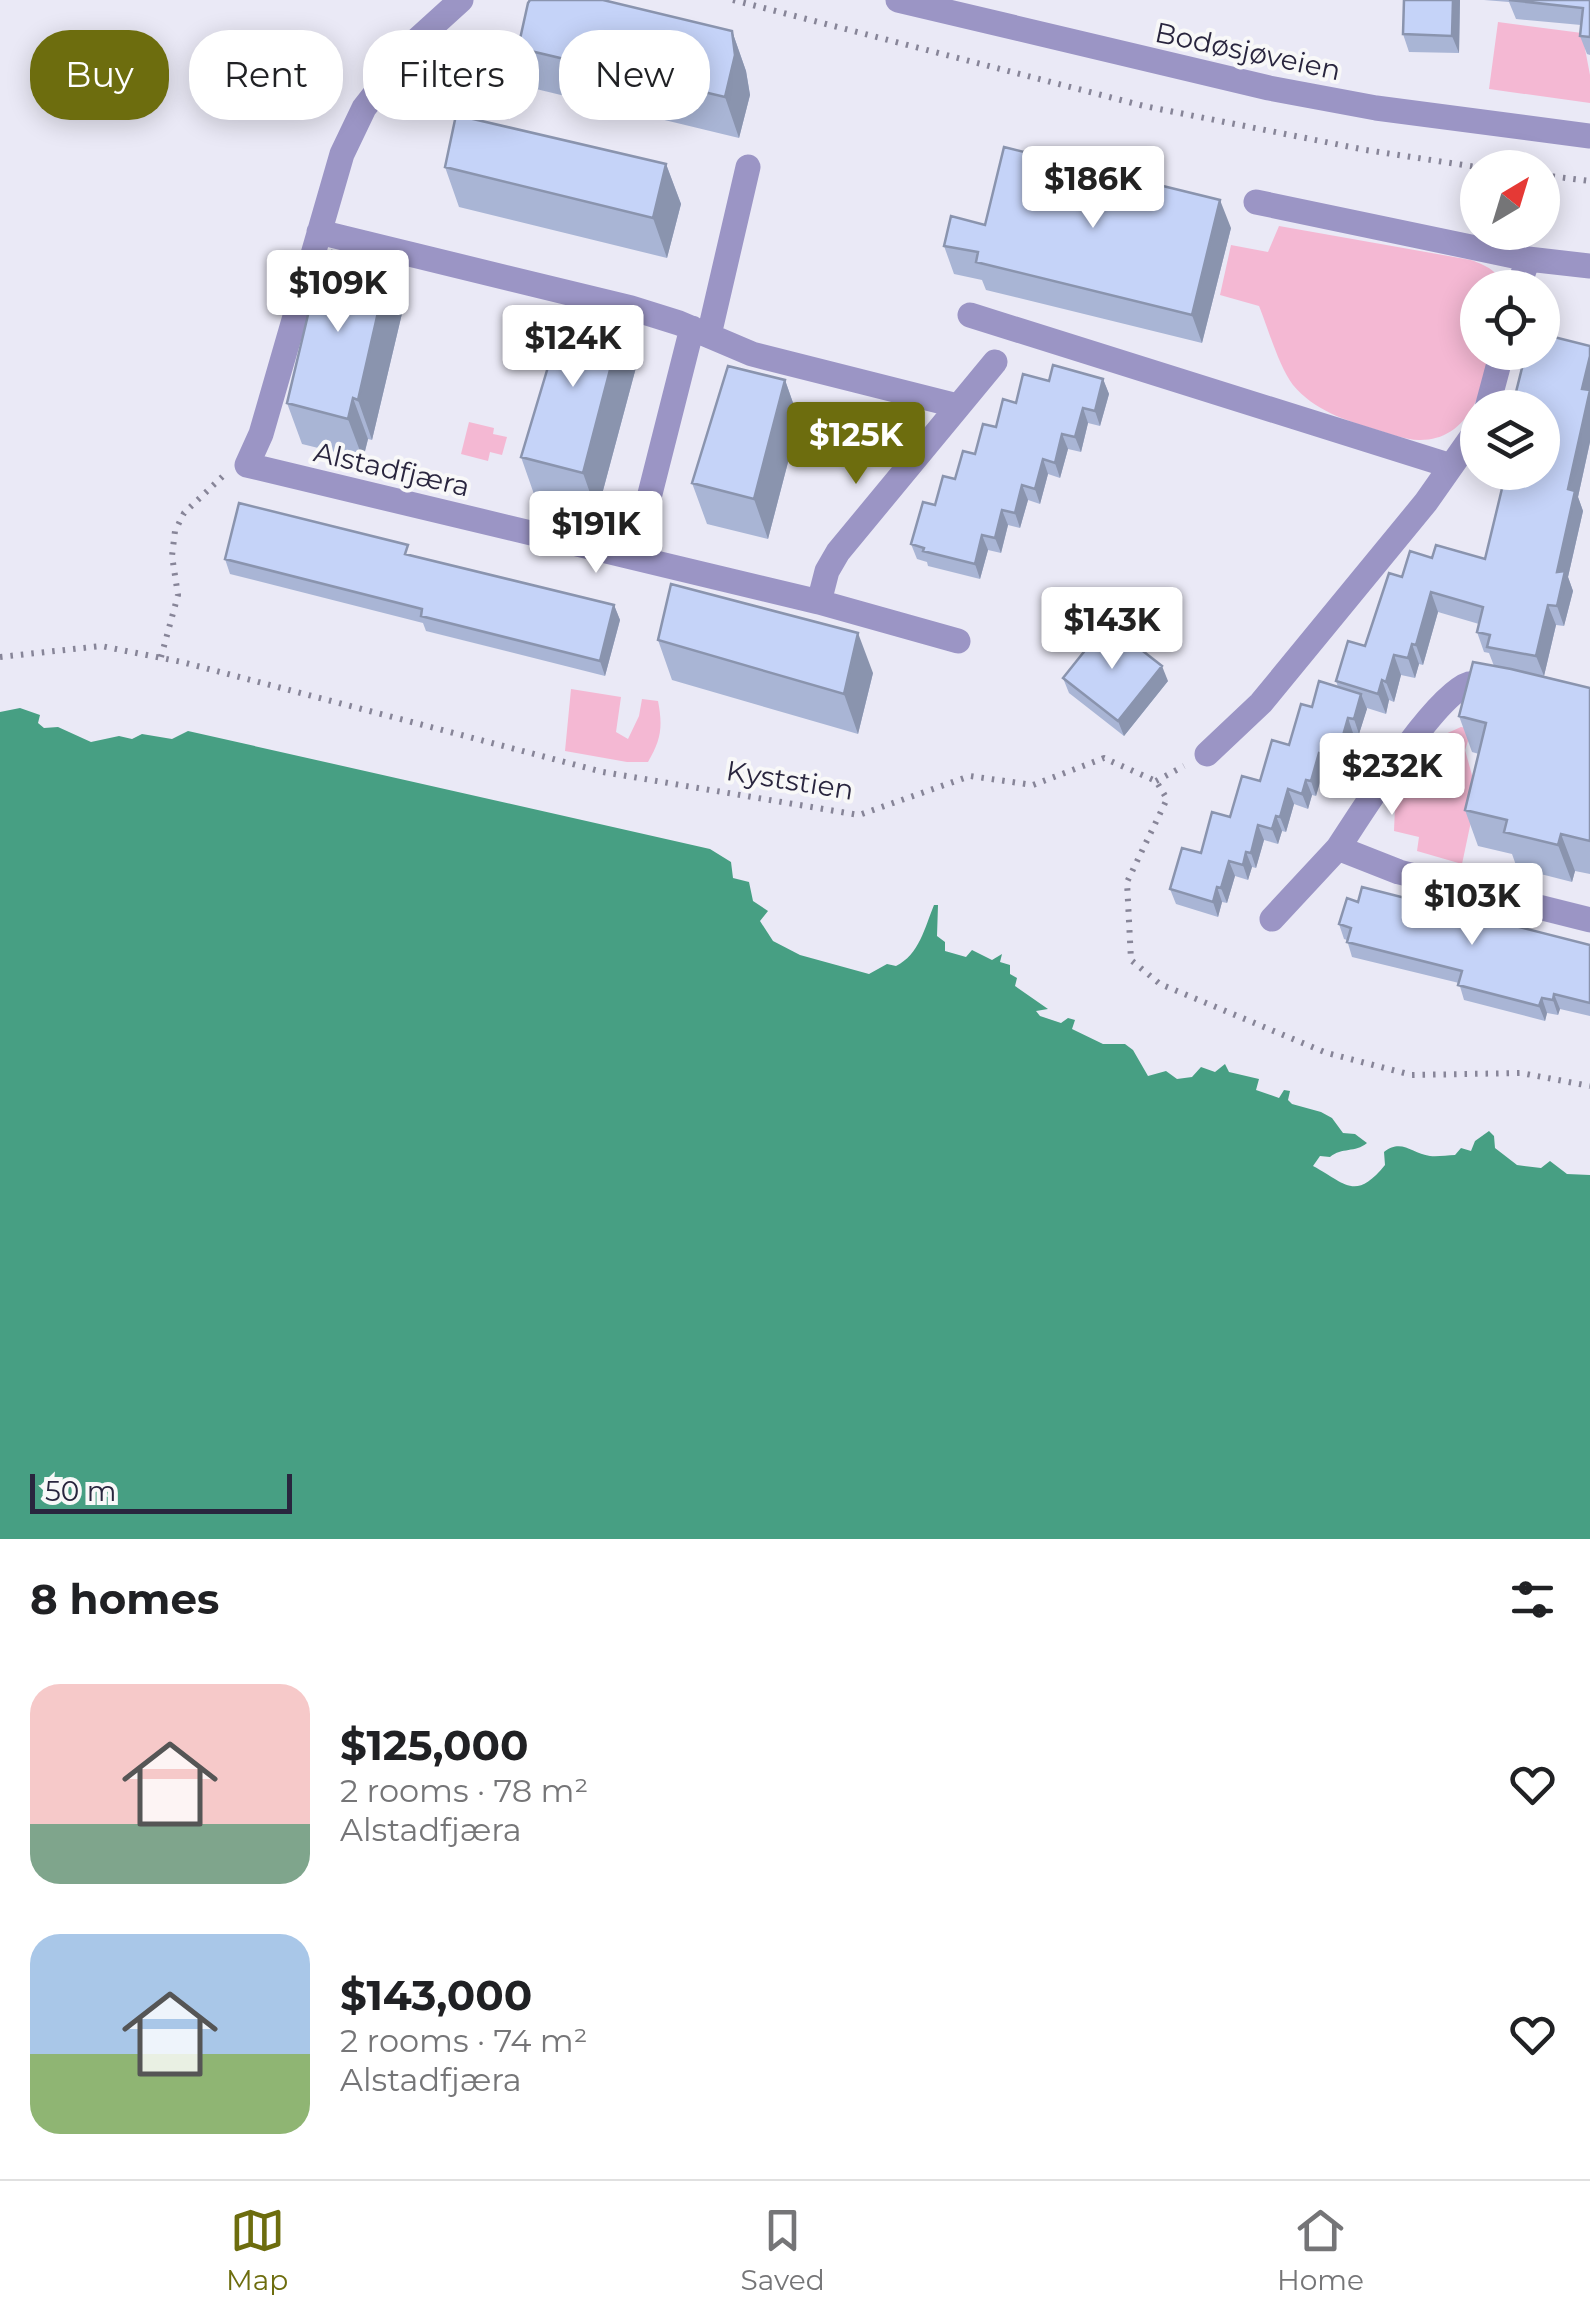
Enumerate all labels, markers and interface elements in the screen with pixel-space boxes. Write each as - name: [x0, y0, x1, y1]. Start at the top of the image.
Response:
- street label: Bodøsjøveien: [1152, 15, 1344, 87]
- chip: Buy: [30, 30, 169, 120]
- chip: Rent: [189, 30, 343, 120]
- chip: Filters: [363, 30, 539, 120]
- chip: New: [559, 30, 710, 120]
- pin: $186K: [1023, 146, 1163, 231]
- north arrow: [1460, 150, 1560, 250]
- map controls: [1460, 150, 1560, 490]
- text: $186K: [1044, 159, 1142, 198]
- pin: $109K: [268, 250, 408, 335]
- text: $109K: [289, 263, 387, 302]
- button: locate: [1460, 270, 1560, 370]
- pin: $124K: [503, 305, 643, 390]
- text: $124K: [525, 318, 621, 357]
- button: layers: [1460, 390, 1560, 490]
- pin: $125K: [786, 402, 926, 487]
- text: $125K: [809, 415, 903, 454]
- street label: Alstadfjæra: [311, 435, 473, 503]
- pin: $191K: [526, 491, 666, 576]
- text: $191K: [551, 504, 641, 543]
- pin: $143K: [1042, 587, 1182, 672]
- text: $143K: [1063, 600, 1161, 639]
- pin: $232K: [1322, 733, 1462, 818]
- text: $232K: [1342, 746, 1442, 785]
- street label: Kyststien: [724, 753, 856, 807]
- pin: $103K: [1402, 863, 1542, 948]
- text: $103K: [1424, 876, 1520, 915]
- scale bar: [30, 1469, 292, 1514]
- text: 50 m: [45, 1474, 116, 1508]
- icon: filters: [1505, 1572, 1560, 1627]
- text: 8 homes: [30, 1573, 219, 1625]
- text: $125,000: [340, 1719, 529, 1771]
- icon: home: [110, 1724, 230, 1844]
- icon: heart: [1505, 1757, 1560, 1812]
- text: 2 rooms · 78 m²: [340, 1771, 588, 1810]
- text: Alstadfjæra: [340, 1810, 522, 1849]
- text: $143,000: [340, 1969, 532, 2021]
- icon: home: [110, 1974, 230, 2094]
- icon: heart: [1505, 2007, 1560, 2062]
- text: 2 rooms · 74 m²: [340, 2021, 588, 2060]
- text: Alstadfjæra: [340, 2060, 522, 2099]
- tab: Map: [226, 2203, 288, 2297]
- tab: Saved: [741, 2203, 825, 2297]
- tab: Home: [1277, 2203, 1364, 2297]

